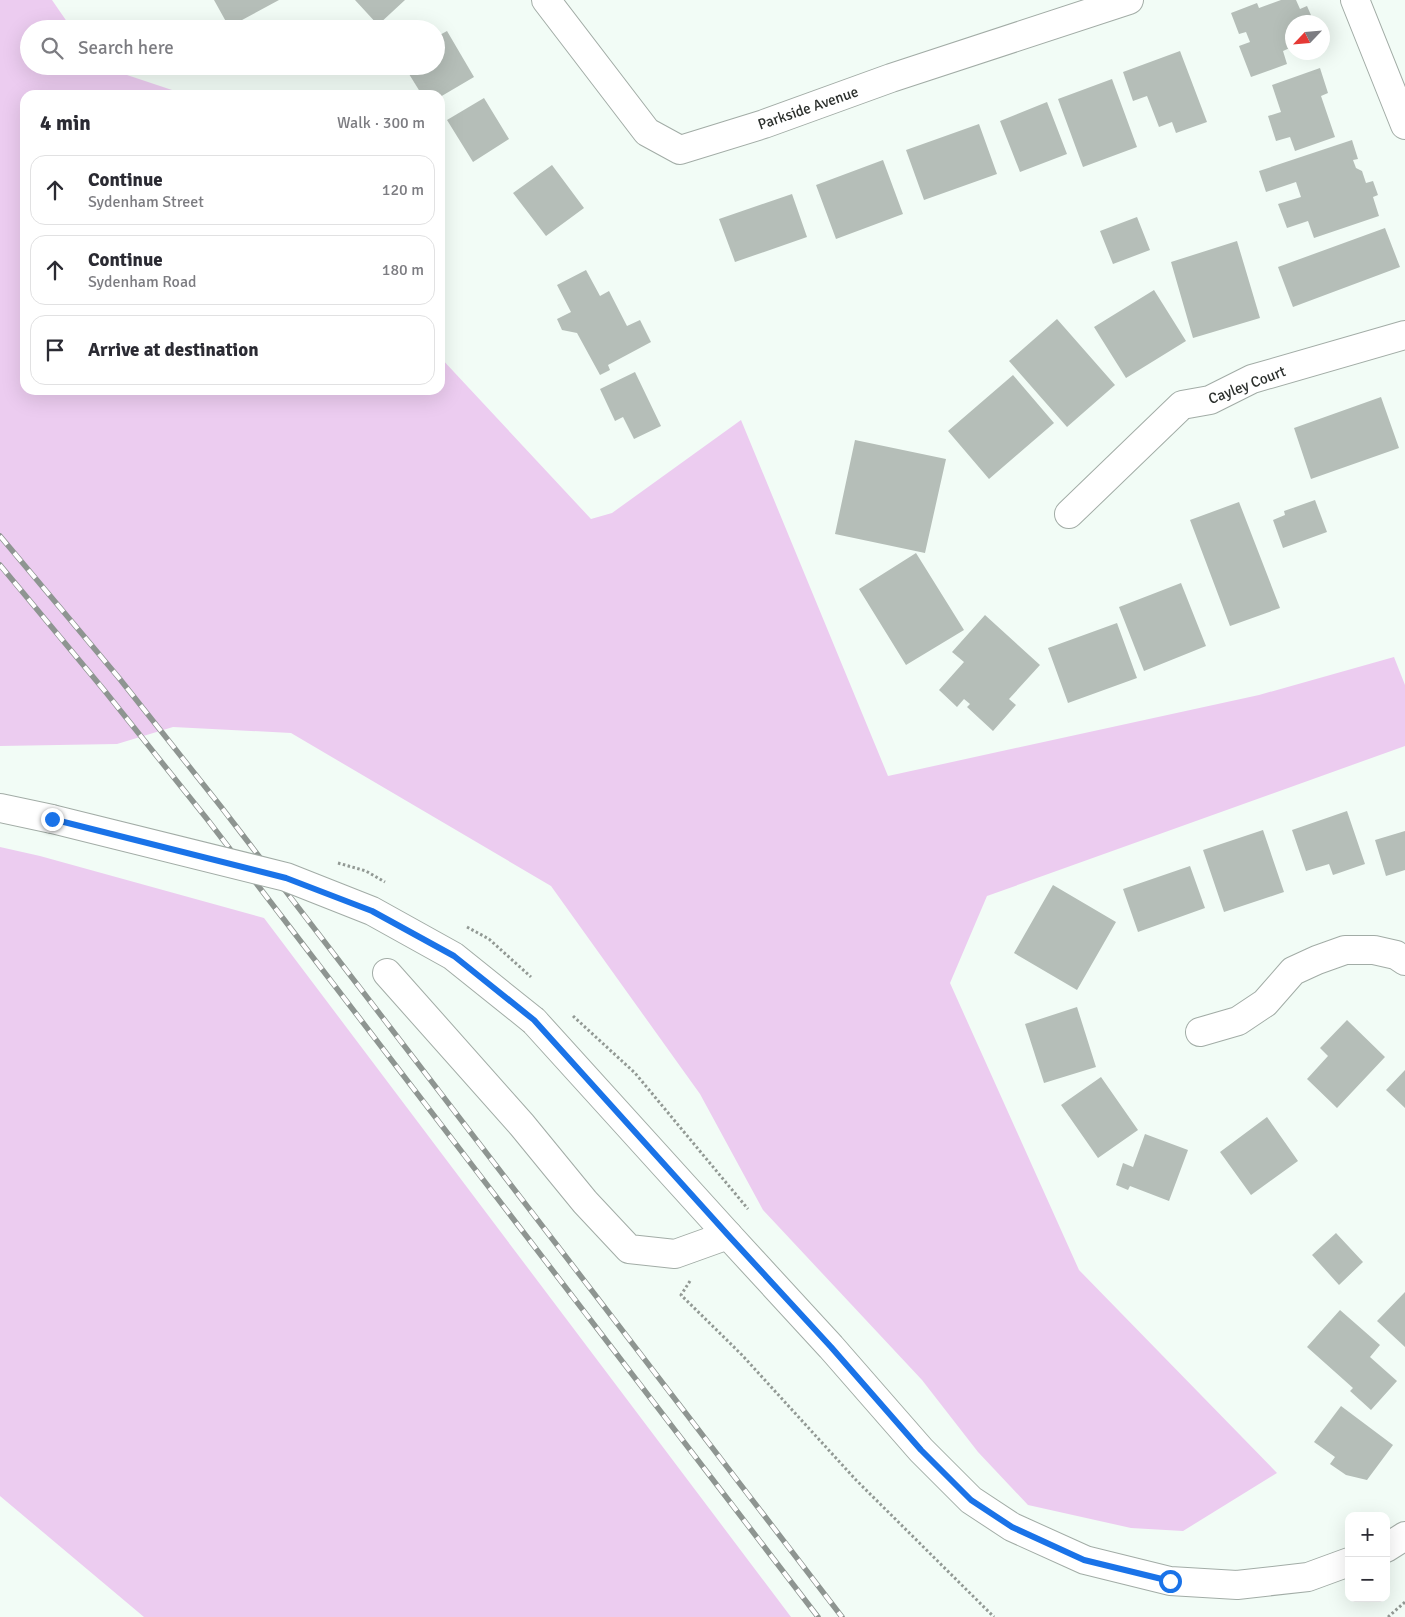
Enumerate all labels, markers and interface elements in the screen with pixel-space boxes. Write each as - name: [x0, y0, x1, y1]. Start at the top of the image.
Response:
- north arrow: [1285, 15, 1330, 60]
- search box: [20, 20, 445, 75]
- icon: search: [38, 34, 66, 62]
- text: Search here: [78, 36, 174, 60]
- street label: Parkside Avenue: [755, 82, 861, 134]
- text: 4 min: [40, 110, 91, 136]
- text: Walk · 300 m: [337, 113, 425, 133]
- text: Continue: [88, 168, 163, 192]
- icon: ahead: [41, 176, 69, 204]
- text: 120 m: [382, 180, 424, 200]
- text: Sydenham Street: [88, 192, 204, 212]
- text: Continue: [88, 248, 163, 272]
- icon: ahead: [41, 256, 69, 284]
- text: 180 m: [382, 260, 424, 280]
- text: Sydenham Road: [88, 272, 196, 292]
- icon: arrive: [41, 336, 69, 364]
- text: Arrive at destination: [88, 338, 259, 362]
- street label: Cayley Court: [1206, 362, 1288, 408]
- route end: [41, 808, 64, 831]
- map controls: [1345, 1512, 1390, 1602]
- button: +: [1345, 1512, 1390, 1557]
- button: −: [1345, 1557, 1390, 1602]
- route start: [1159, 1570, 1182, 1593]

